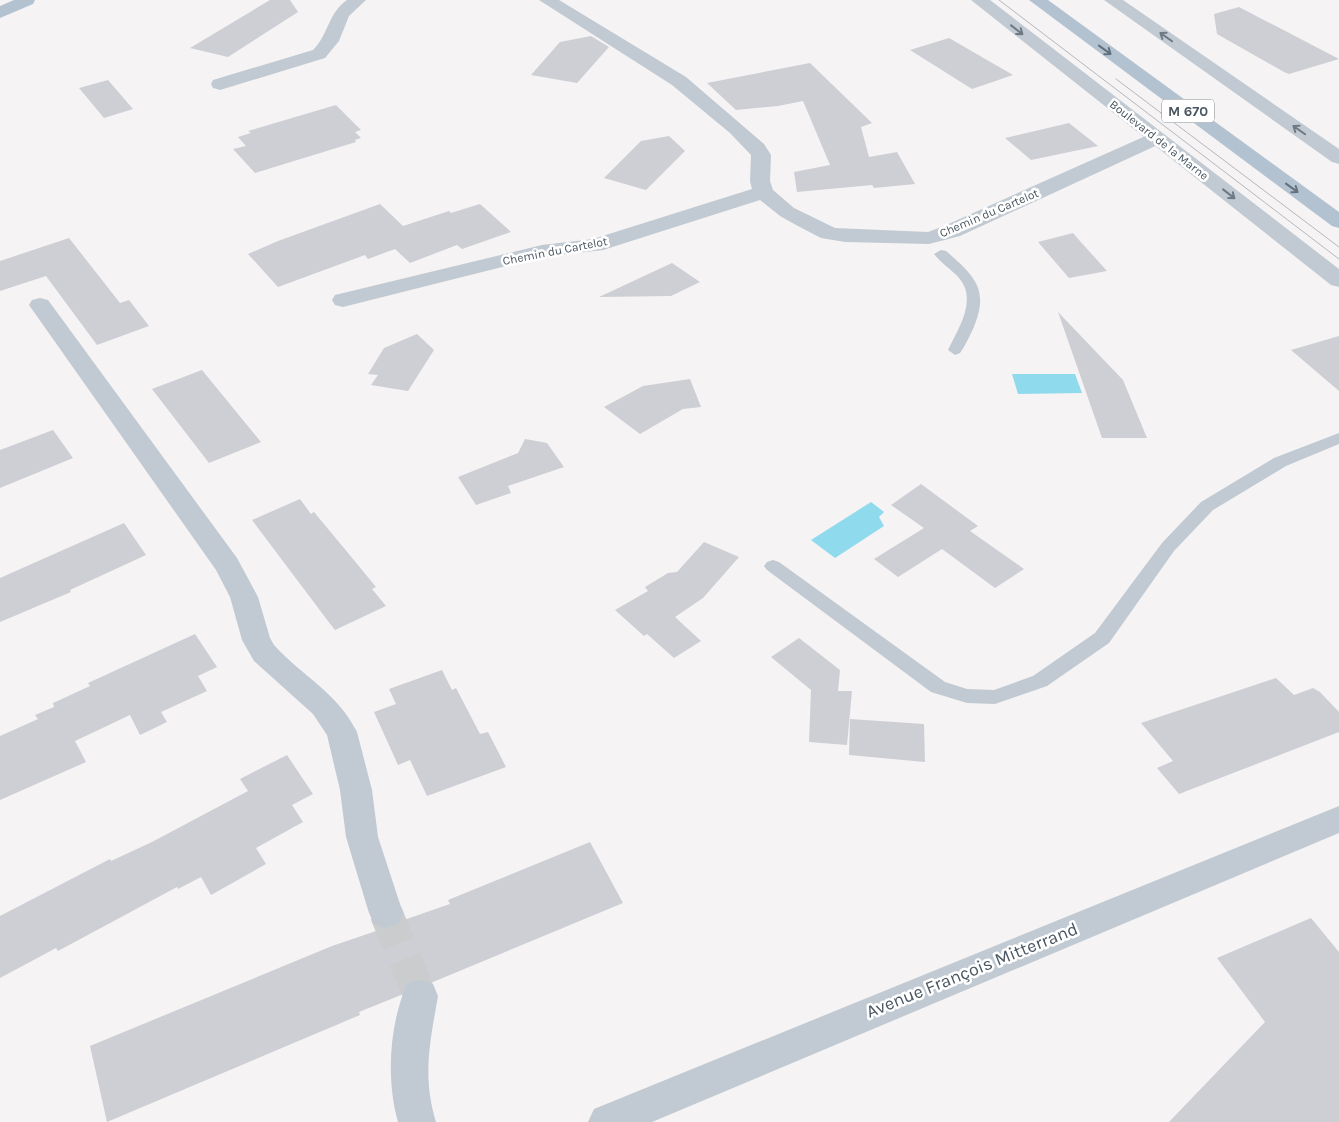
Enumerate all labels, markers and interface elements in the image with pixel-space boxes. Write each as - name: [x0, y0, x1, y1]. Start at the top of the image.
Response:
- one-way arrow: [1010, 25, 1024, 35]
- one-way arrow: [1159, 32, 1173, 42]
- one-way arrow: [1098, 45, 1112, 55]
- street label: Boulevard de la Marne: [1107, 97, 1211, 183]
- road number: M 670: [1162, 100, 1214, 122]
- one-way arrow: [1292, 125, 1306, 135]
- one-way arrow: [1285, 182, 1298, 193]
- street label: Chemin du Cartelot: [937, 186, 1041, 240]
- one-way arrow: [1222, 188, 1235, 199]
- street label: Chemin du Cartelot: [501, 234, 609, 268]
- street label: Avenue François Mitterrand: [863, 917, 1081, 1023]

